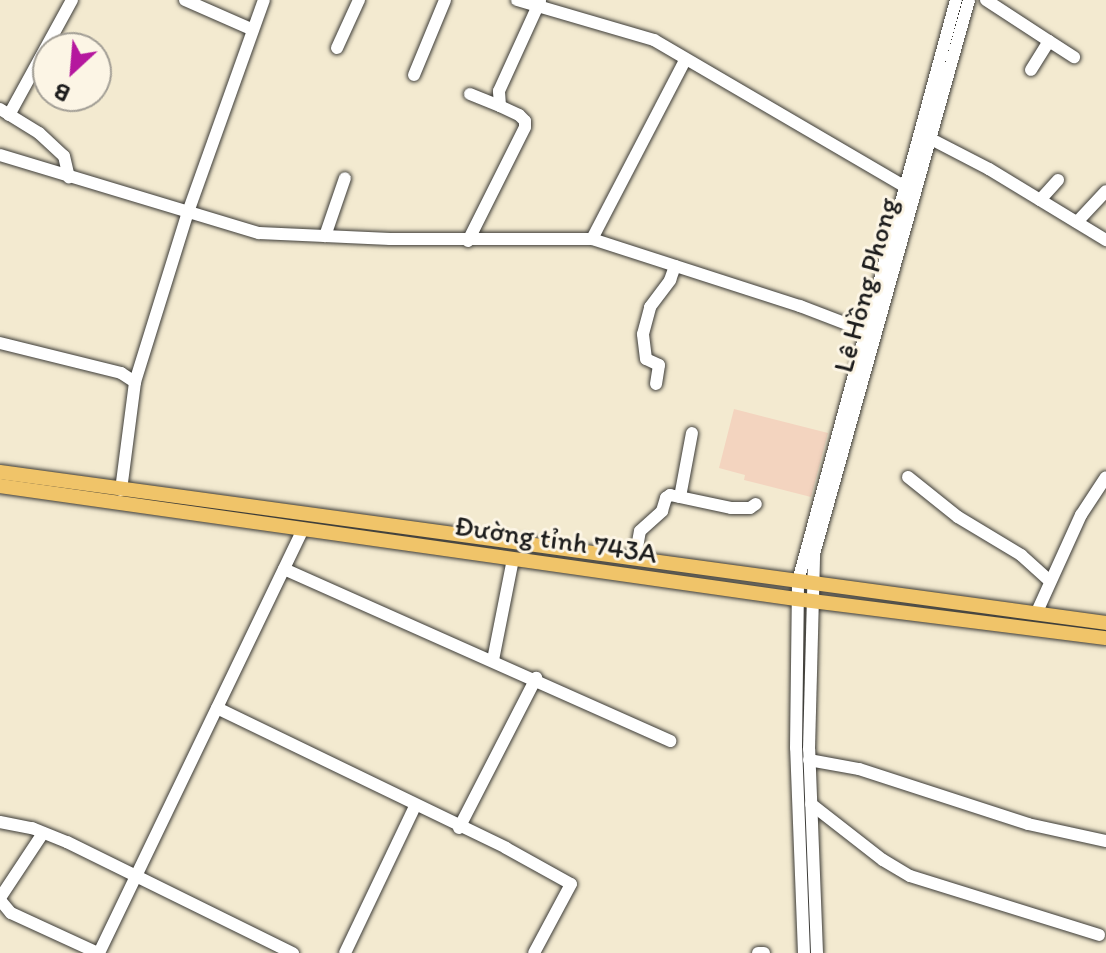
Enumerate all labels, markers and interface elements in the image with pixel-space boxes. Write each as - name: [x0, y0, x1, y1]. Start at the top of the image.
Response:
- north arrow: [32, 32, 112, 112]
- text: B: [50, 77, 74, 107]
- street label: Lê Hồng Phong: [826, 194, 904, 376]
- street label: Đường tỉnh 743A: [453, 508, 659, 570]

